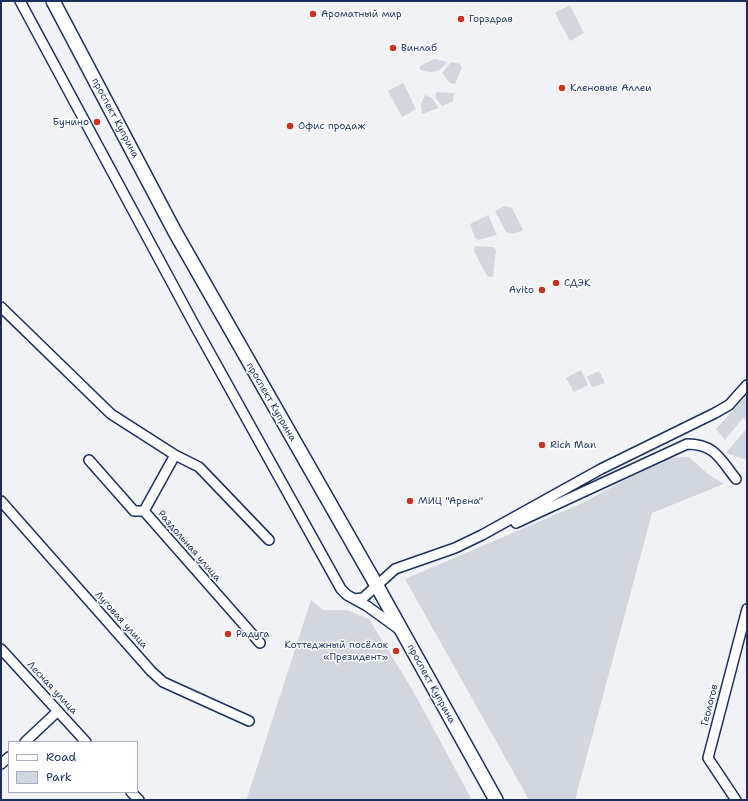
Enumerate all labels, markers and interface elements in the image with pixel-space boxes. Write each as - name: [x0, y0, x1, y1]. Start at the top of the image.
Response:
- place label: Ароматный мир: [321, 8, 402, 20]
- marker: Ароматный мир: [308, 9, 318, 19]
- place label: Горздрав: [469, 13, 513, 25]
- marker: Горздрав: [456, 14, 466, 24]
- place label: Винлаб: [401, 42, 437, 54]
- marker: Винлаб: [388, 43, 398, 53]
- street label: проспект Куприна: [89, 76, 141, 160]
- place label: Кленовые Аллеи: [570, 82, 652, 94]
- marker: Кленовые Аллеи: [557, 83, 567, 93]
- place label: Бунино: [53, 116, 89, 128]
- marker: Бунино: [92, 117, 102, 127]
- place label: Офис продаж: [298, 120, 365, 132]
- marker: Офис продаж: [285, 121, 295, 131]
- place label: СДЭК: [564, 277, 590, 289]
- marker: СДЭК: [551, 278, 561, 288]
- place label: Avito: [509, 284, 534, 296]
- marker: Avito: [537, 285, 547, 295]
- street label: проспект Куприна: [244, 360, 298, 444]
- place label: Rich Man: [550, 439, 596, 451]
- marker: Rich Man: [537, 440, 547, 450]
- place label: МИЦ "Арена": [418, 495, 483, 507]
- marker: МИЦ "Арена": [405, 496, 415, 506]
- street label: Раздольная улица: [155, 508, 223, 584]
- street label: Луговая улица: [92, 589, 150, 651]
- place label: Радуга: [236, 628, 270, 640]
- marker: Радуга: [223, 629, 233, 639]
- place label: Коттеджный посёлок «Президент»: [285, 639, 388, 662]
- street label: проспект Куприна: [404, 642, 458, 726]
- marker: Коттеджный посёлок «Президент»: [391, 646, 401, 656]
- street label: Лесная улица: [24, 659, 80, 717]
- street label: Геологов: [699, 683, 721, 727]
- legend: [8, 741, 138, 793]
- text: Road: [46, 749, 76, 765]
- text: Park: [46, 769, 72, 785]

